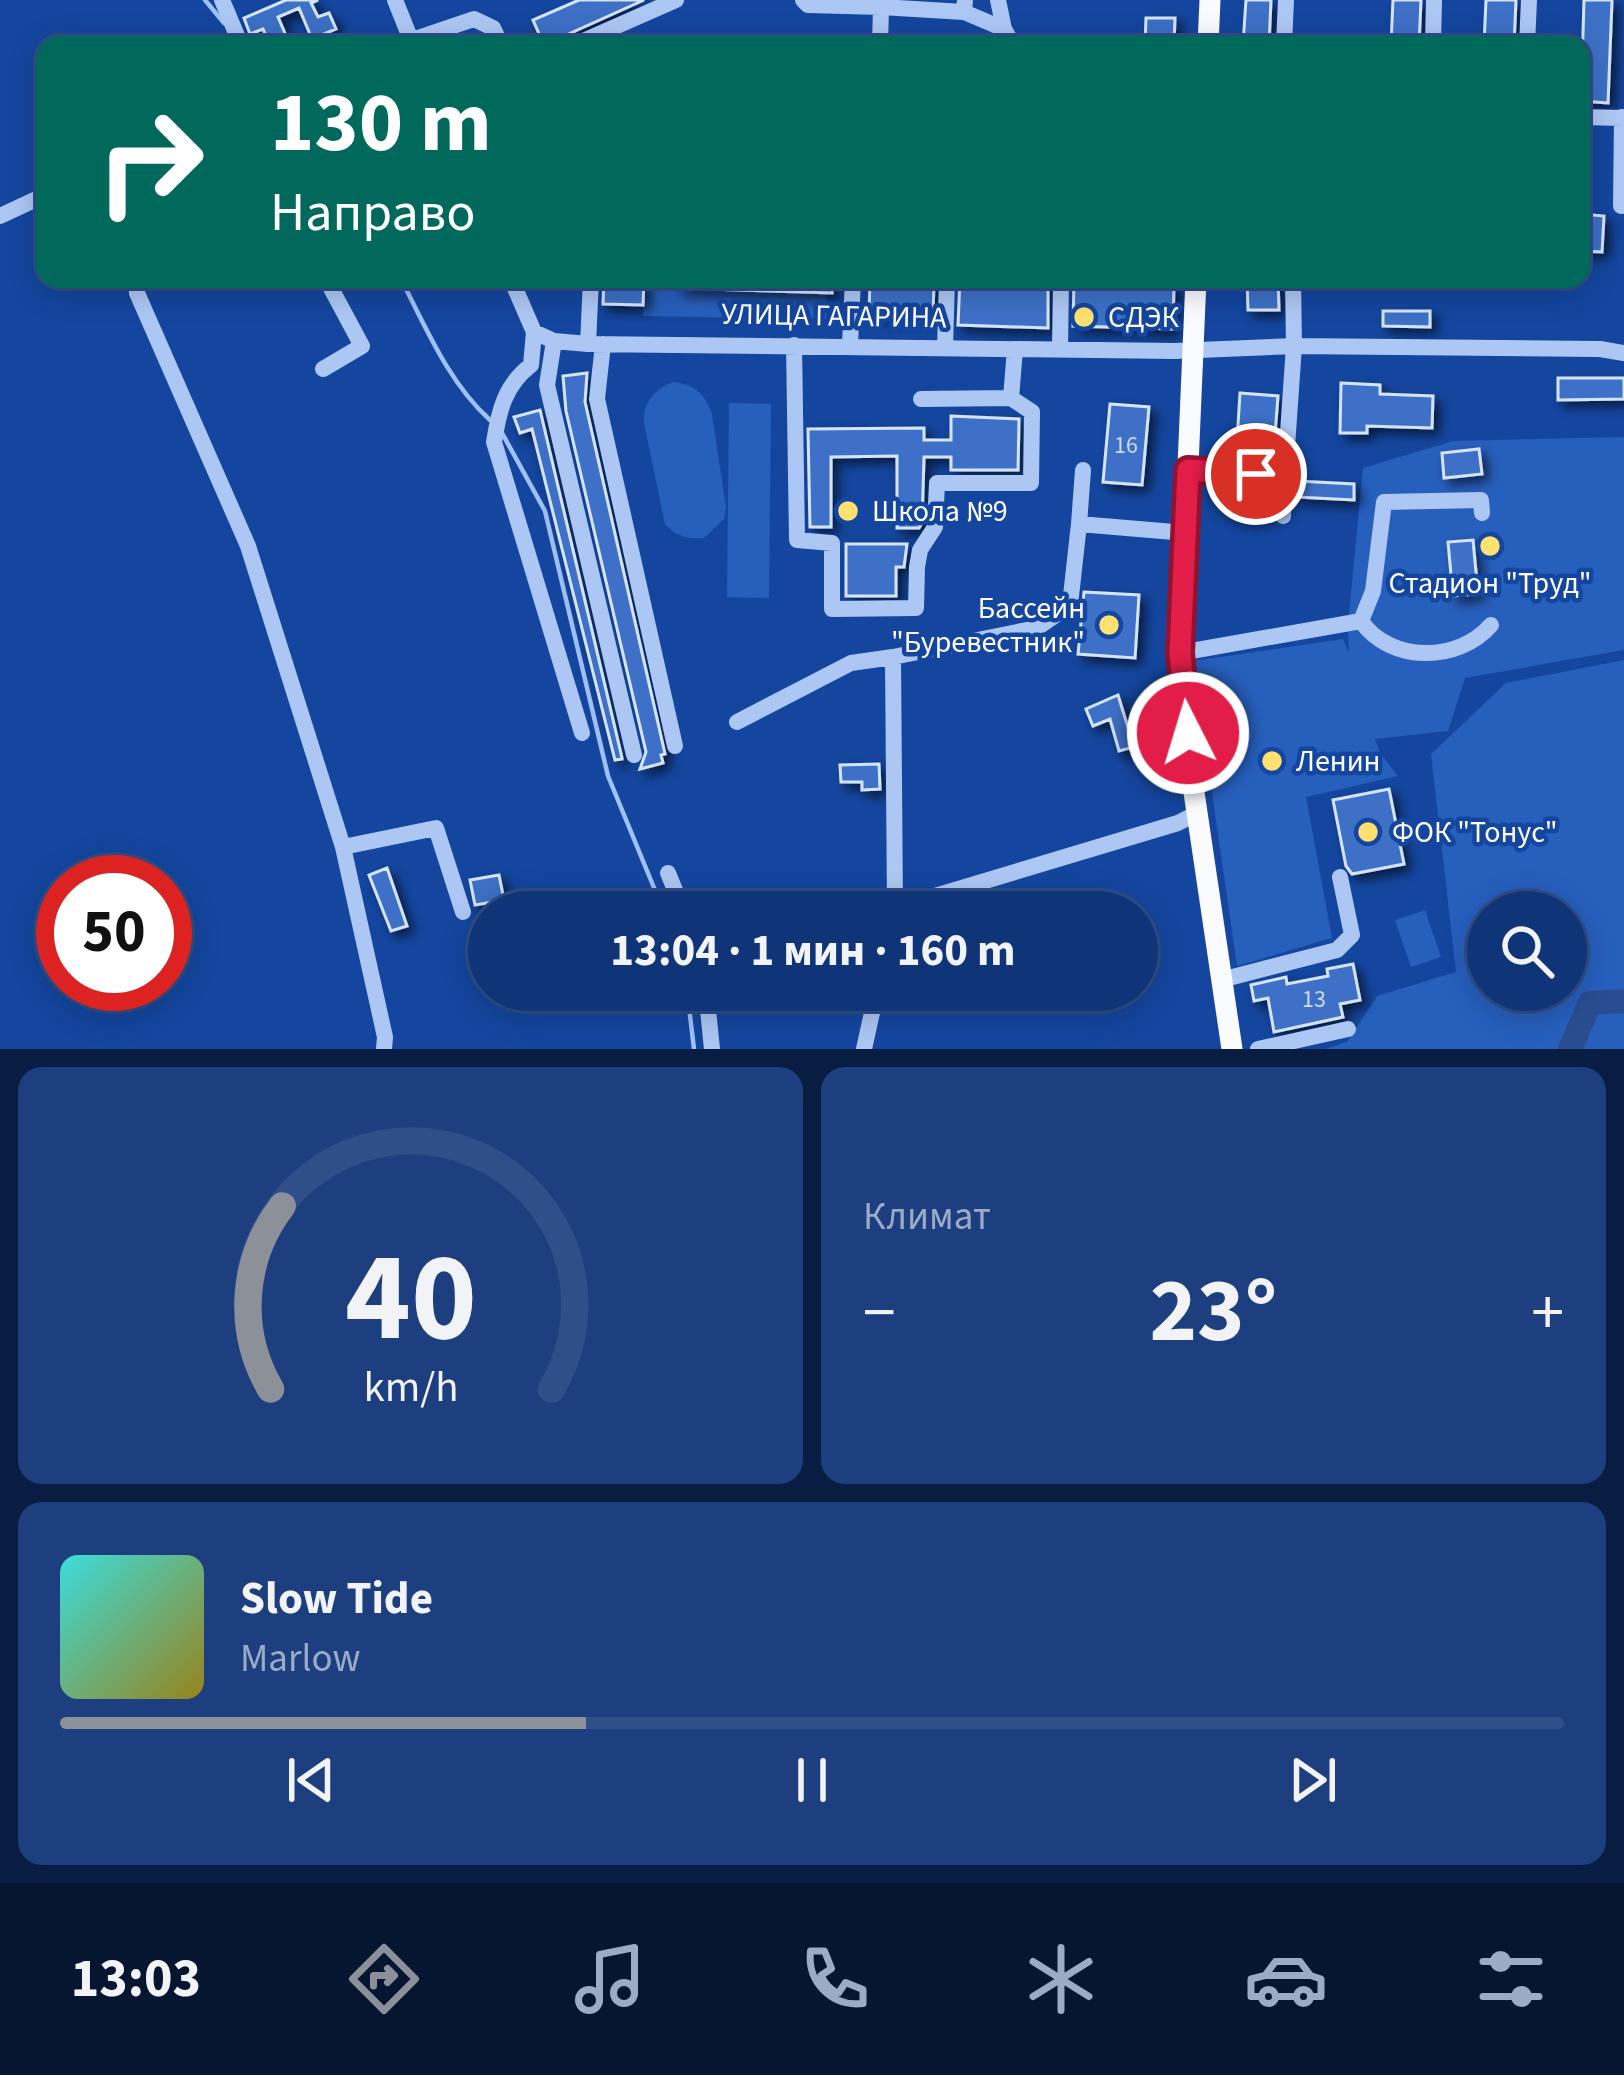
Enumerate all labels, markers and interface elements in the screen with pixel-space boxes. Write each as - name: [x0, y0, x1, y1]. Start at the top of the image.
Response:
- text: 130 m: [270, 64, 492, 184]
- icon: right: [72, 84, 228, 240]
- text: Направо: [270, 175, 475, 252]
- street label: УЛИЦА ГАГАРИНА: [721, 293, 948, 339]
- place label: СДЭК: [1108, 296, 1179, 339]
- marker: СДЭК: [1071, 304, 1097, 330]
- pin: [1205, 423, 1307, 525]
- house number: 16: [1114, 428, 1138, 463]
- icon: arrive: [1223, 441, 1289, 507]
- place label: Школа №9: [872, 490, 1008, 533]
- marker: Школа №9: [835, 498, 861, 524]
- marker: Стадион "Труд": [1477, 533, 1503, 559]
- place label: Стадион "Труд": [1389, 562, 1592, 605]
- place label: Бассейн "Буревестник": [891, 587, 1085, 664]
- marker: Бассейн "Буревестник": [1096, 612, 1122, 638]
- position arrow: [1125, 670, 1251, 796]
- place label: Ленин: [1296, 740, 1380, 783]
- marker: Ленин: [1259, 748, 1285, 774]
- place label: ФОК "Тонус": [1392, 811, 1558, 854]
- marker: ФОК "Тонус": [1355, 819, 1381, 845]
- speed limit sign: 50: [36, 855, 192, 1011]
- map controls: [1467, 891, 1587, 1011]
- button: search: [1467, 891, 1587, 1011]
- text: 13:04 · 1 мин · 160 m: [610, 919, 1016, 983]
- house number: 13: [1302, 982, 1326, 1017]
- text: Климат: [863, 1189, 991, 1245]
- text: 40: [345, 1210, 476, 1388]
- text: 23°: [1150, 1248, 1277, 1376]
- text: −: [863, 1266, 896, 1360]
- text: +: [1531, 1266, 1564, 1360]
- text: km/h: [363, 1356, 458, 1417]
- text: Slow Tide: [240, 1567, 433, 1631]
- text: Marlow: [240, 1631, 361, 1687]
- icon: previous: [278, 1747, 344, 1813]
- icon: pause: [779, 1747, 845, 1813]
- icon: next: [1280, 1747, 1346, 1813]
- icon: directions: [342, 1937, 426, 2021]
- icon: music: [568, 1937, 652, 2021]
- icon: phone: [793, 1937, 877, 2021]
- icon: climate: [1019, 1937, 1103, 2021]
- icon: car: [1244, 1937, 1328, 2021]
- icon: filters: [1469, 1937, 1553, 2021]
- text: 13:03: [71, 1941, 201, 2018]

